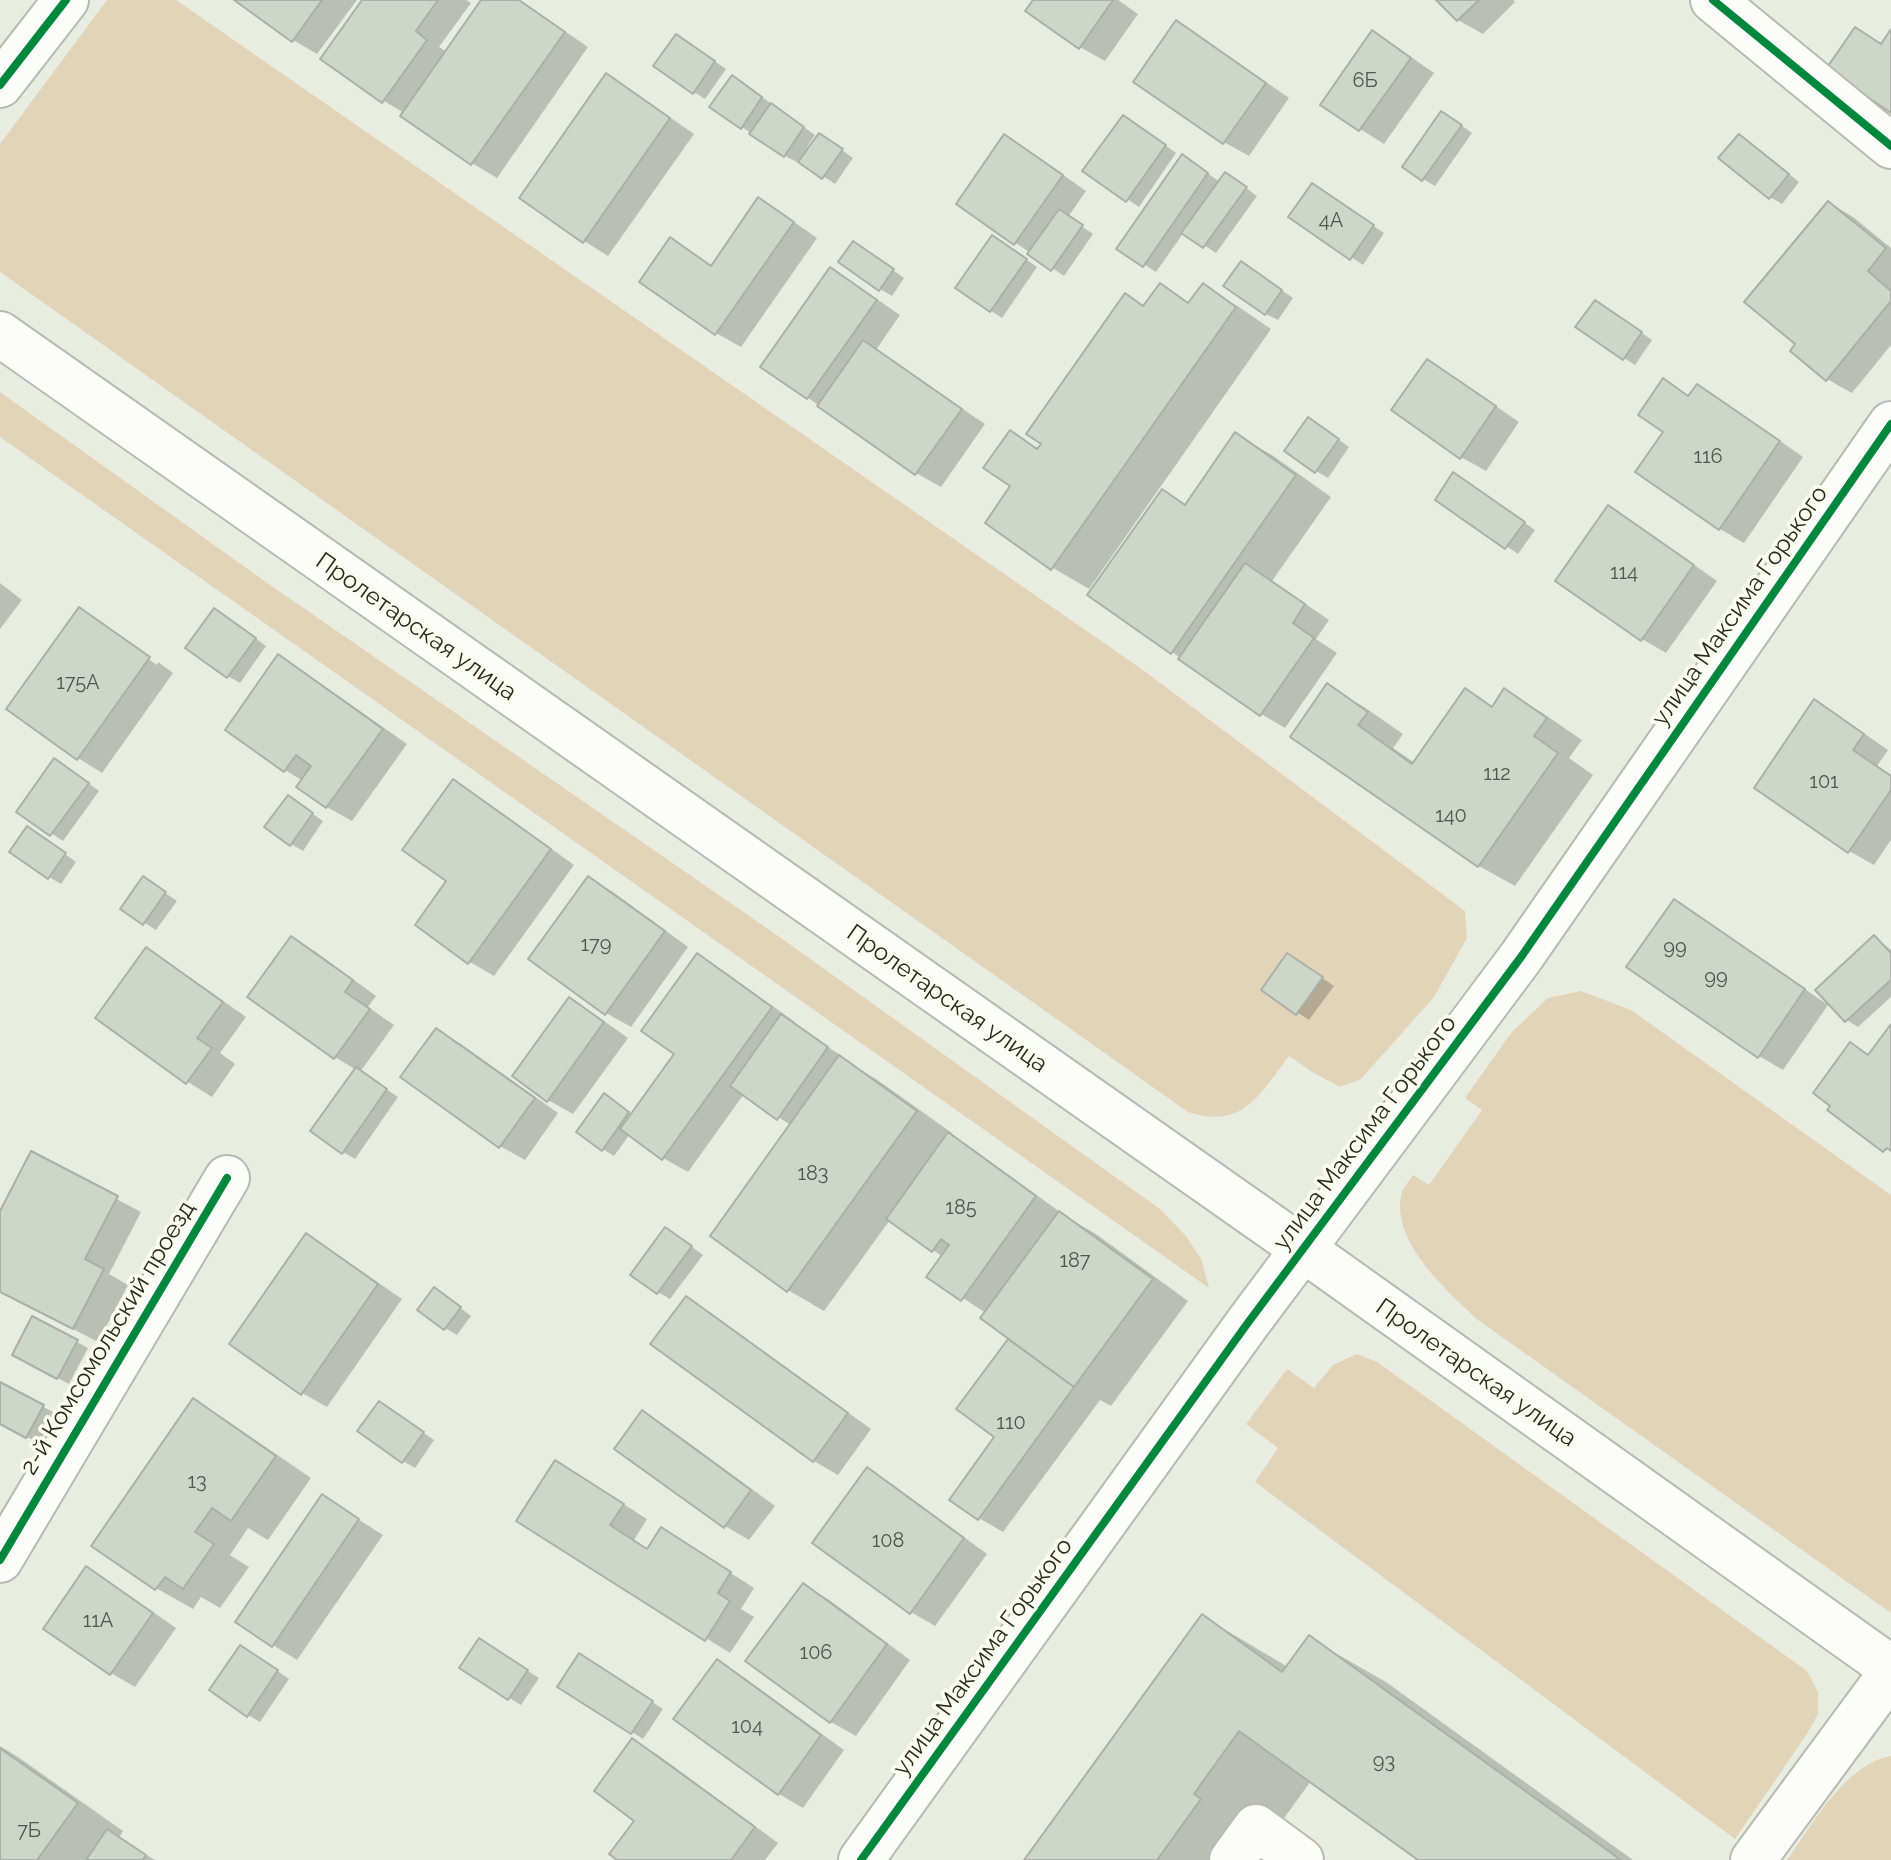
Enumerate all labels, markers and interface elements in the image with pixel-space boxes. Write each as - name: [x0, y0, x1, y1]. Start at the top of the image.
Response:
- house number: 6Б: [1352, 69, 1378, 93]
- house number: 4А: [1319, 209, 1343, 233]
- house number: 116: [1693, 445, 1723, 469]
- street label: улица Максима Горького: [1646, 480, 1834, 732]
- street label: Пролетарская улица: [310, 547, 522, 707]
- house number: 114: [1610, 561, 1638, 585]
- house number: 175А: [56, 671, 100, 695]
- house number: 112: [1483, 762, 1511, 786]
- house number: 101: [1809, 770, 1839, 794]
- house number: 140: [1435, 804, 1467, 828]
- street label: Пролетарская улица: [841, 919, 1053, 1079]
- house number: 179: [581, 933, 611, 957]
- house number: 99: [1663, 936, 1687, 960]
- house number: 99: [1704, 966, 1728, 990]
- street label: улица Максима Горького: [1267, 1010, 1463, 1256]
- house number: 183: [797, 1162, 829, 1186]
- street label: 2-й Комсомольский проезд: [15, 1196, 201, 1480]
- house number: 185: [945, 1196, 977, 1220]
- house number: 187: [1059, 1249, 1091, 1273]
- street label: Пролетарская улица: [1370, 1293, 1582, 1453]
- house number: 110: [996, 1411, 1026, 1435]
- house number: 13: [187, 1470, 207, 1494]
- house number: 108: [872, 1529, 904, 1553]
- street label: улица Максима Горького: [887, 1533, 1079, 1781]
- house number: 11А: [83, 1609, 113, 1633]
- house number: 106: [800, 1641, 832, 1665]
- house number: 104: [731, 1715, 763, 1739]
- house number: 93: [1373, 1750, 1395, 1774]
- house number: 7Б: [17, 1819, 41, 1843]

